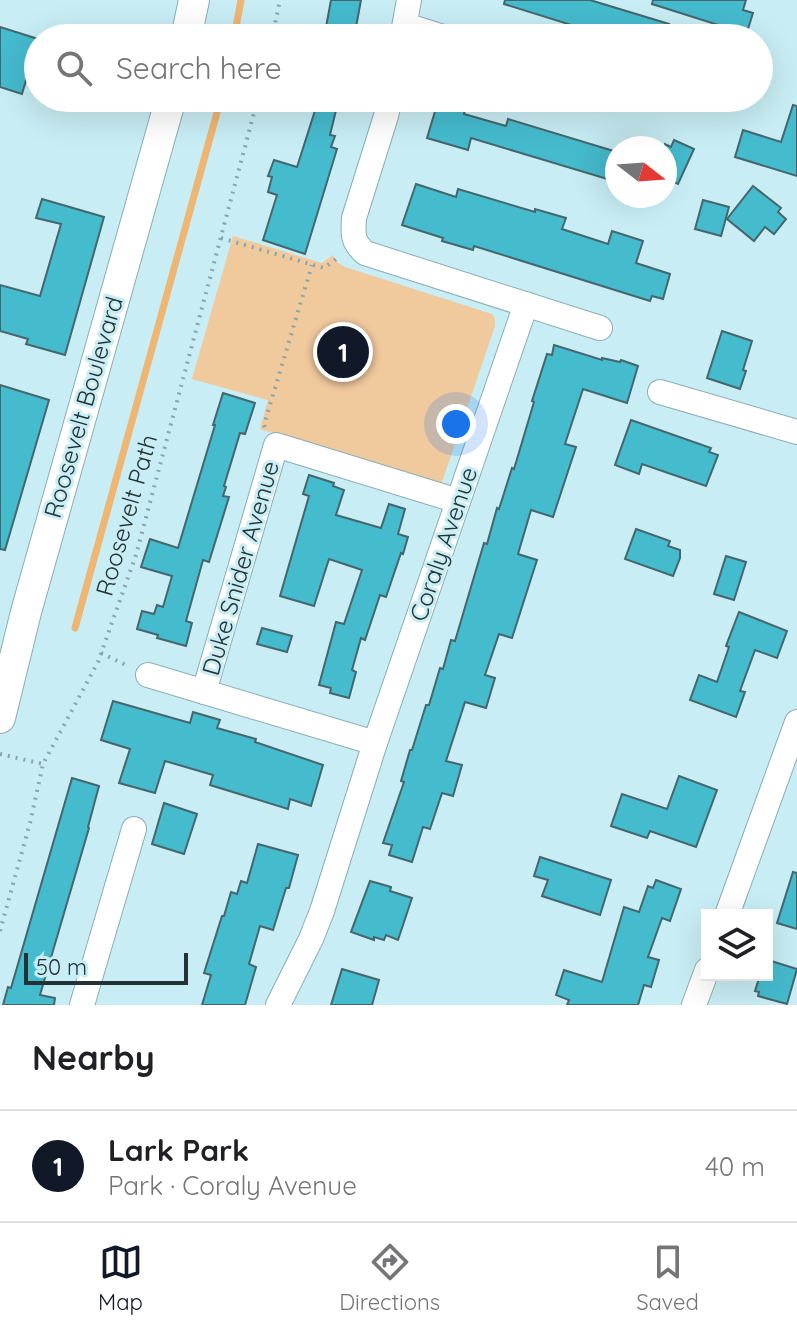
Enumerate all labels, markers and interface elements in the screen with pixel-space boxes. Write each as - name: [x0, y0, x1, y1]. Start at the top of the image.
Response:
- search box: [24, 24, 773, 112]
- icon: search: [52, 46, 96, 90]
- text: Search here: [116, 49, 282, 87]
- north arrow: [605, 136, 677, 208]
- street label: Roosevelt Boulevard: [37, 293, 129, 521]
- pin: 1: [317, 322, 369, 382]
- your location: [436, 404, 476, 444]
- street label: Roosevelt Path: [89, 431, 163, 599]
- street label: Duke Snider Avenue: [195, 457, 285, 679]
- street label: Coraly Avenue: [403, 463, 483, 625]
- map controls: [701, 909, 773, 981]
- button: layers: [701, 909, 773, 981]
- scale bar: [24, 949, 188, 985]
- text: 50 m: [36, 953, 87, 981]
- text: Nearby: [32, 1036, 155, 1079]
- text: Lark Park: [108, 1131, 249, 1169]
- text: 1: [53, 1150, 63, 1183]
- text: 40 m: [705, 1150, 765, 1183]
- text: Park · Coraly Avenue: [108, 1169, 357, 1202]
- tab: Map: [98, 1240, 143, 1316]
- tab: Directions: [339, 1240, 440, 1316]
- tab: Saved: [636, 1240, 699, 1316]

